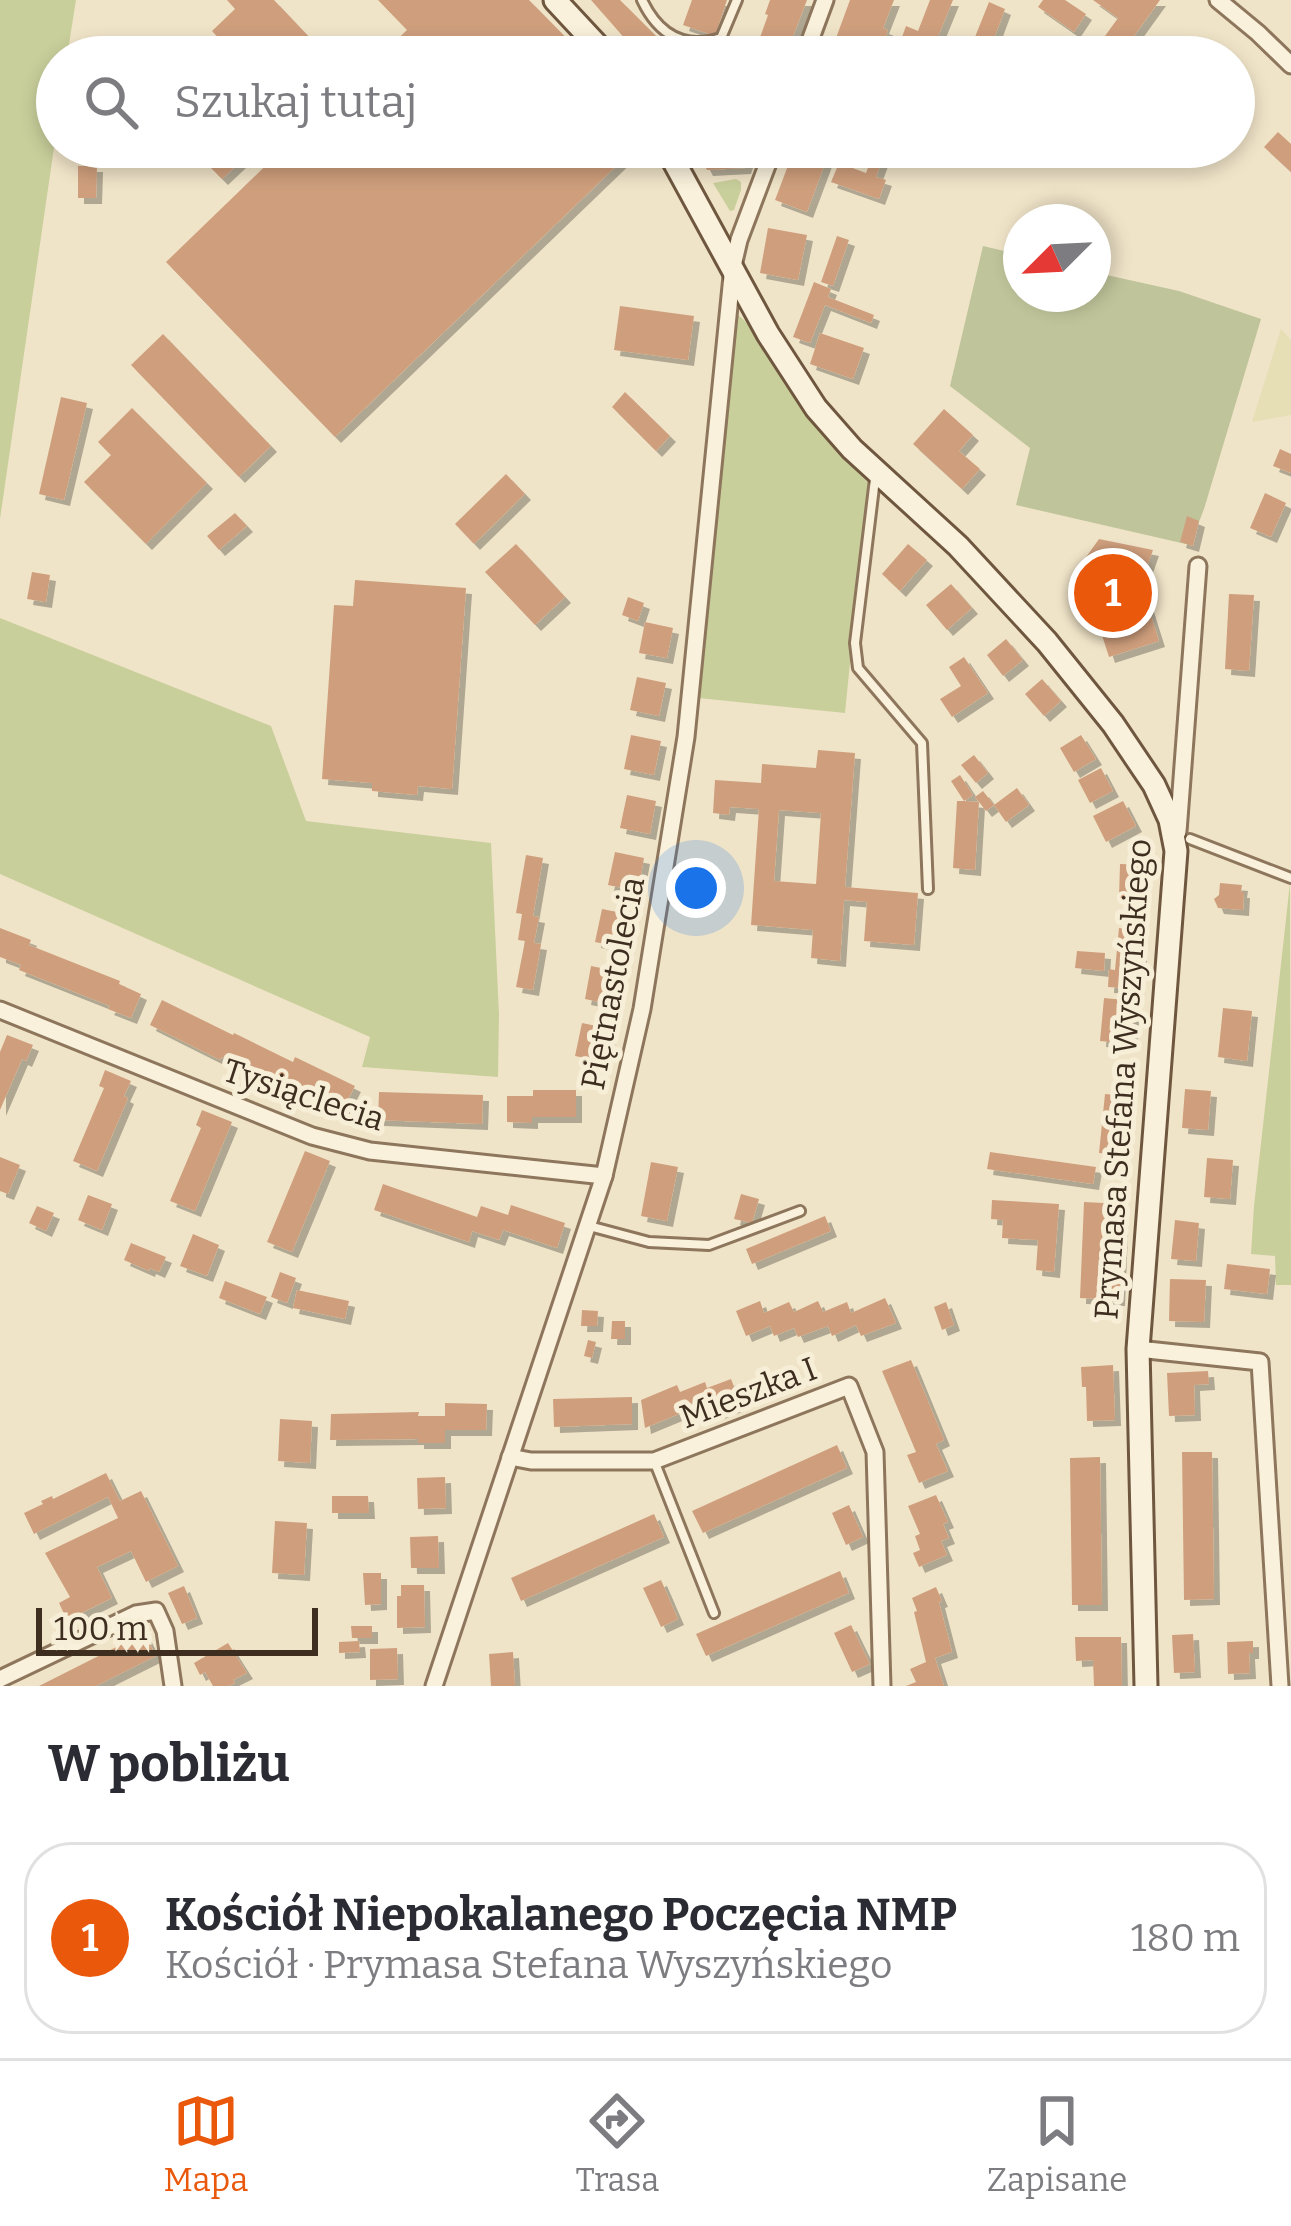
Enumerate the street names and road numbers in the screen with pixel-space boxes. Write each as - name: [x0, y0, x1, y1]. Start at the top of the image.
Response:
- street label: Prymasa Stefana Wyszyńskiego: [1086, 837, 1160, 1321]
- street label: Piętnastolecia: [573, 873, 653, 1093]
- street label: Tysiąclecia: [218, 1050, 389, 1140]
- street label: Mieszka I: [674, 1349, 822, 1437]

